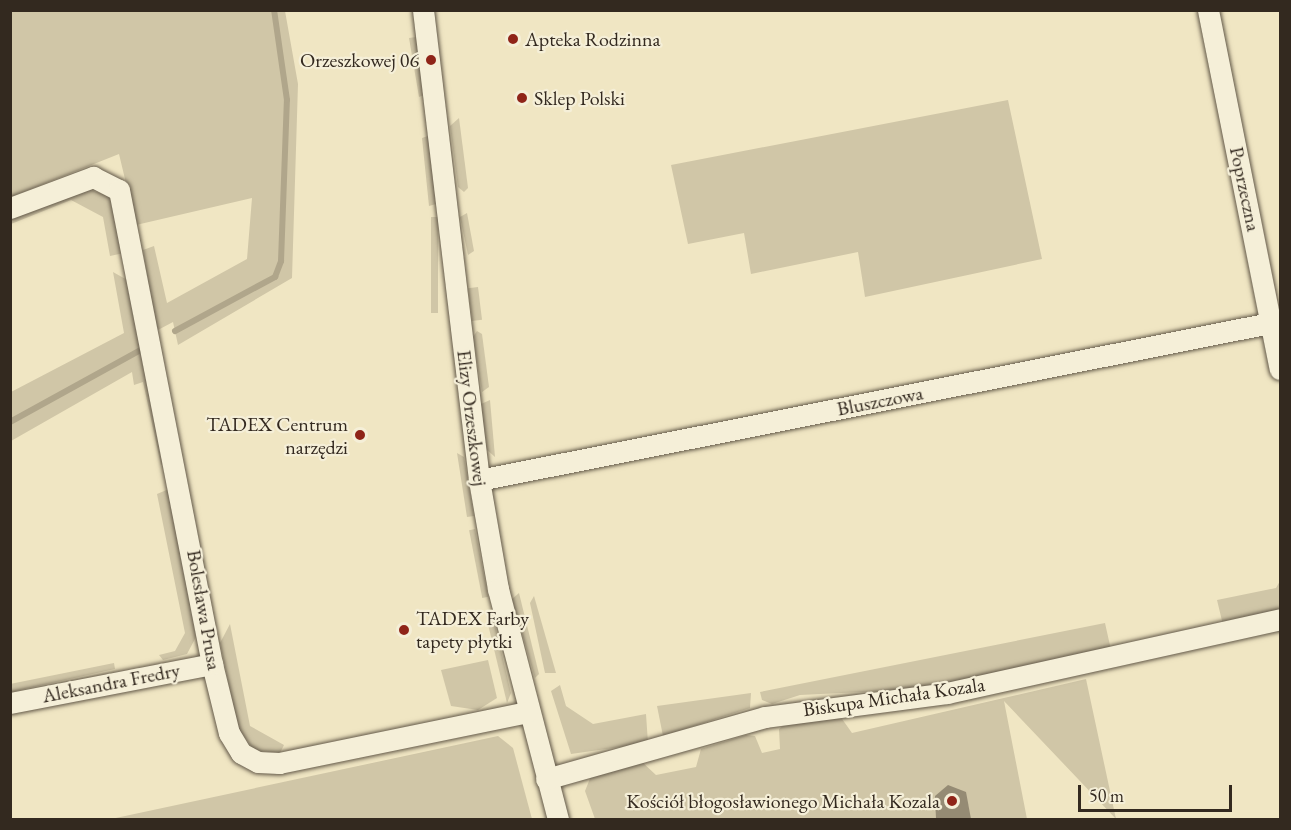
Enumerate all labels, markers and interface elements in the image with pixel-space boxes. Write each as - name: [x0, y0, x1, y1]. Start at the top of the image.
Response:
- place label: Apteka Rodzinna: [525, 27, 660, 51]
- marker: Apteka Rodzinna: [506, 32, 520, 46]
- place label: Orzeszkowej 06: [300, 48, 419, 72]
- marker: Orzeszkowej 06: [424, 53, 438, 67]
- place label: Sklep Polski: [534, 86, 625, 110]
- marker: Sklep Polski: [515, 91, 529, 105]
- street label: Poprzeczna: [1224, 145, 1266, 233]
- street label: Elizy Orzeszkowej: [452, 349, 492, 487]
- street label: Bluszczowa: [835, 381, 925, 421]
- place label: TADEX Centrum narzędzi: [206, 412, 348, 459]
- marker: TADEX Centrum narzędzi: [353, 428, 367, 442]
- street label: Bolesława Prusa: [182, 548, 226, 672]
- place label: TADEX Farby tapety płytki: [416, 606, 529, 653]
- marker: TADEX Farby tapety płytki: [397, 623, 411, 637]
- street label: Aleksandra Fredry: [40, 658, 182, 708]
- street label: Biskupa Michała Kozala: [802, 672, 986, 722]
- scale bar: [1081, 773, 1236, 811]
- text: 50 m: [1089, 784, 1124, 807]
- place label: Kościół błogosławionego Michała Kozala: [626, 789, 940, 813]
- marker: Kościół błogosławionego Michała Kozala: [945, 794, 959, 808]

